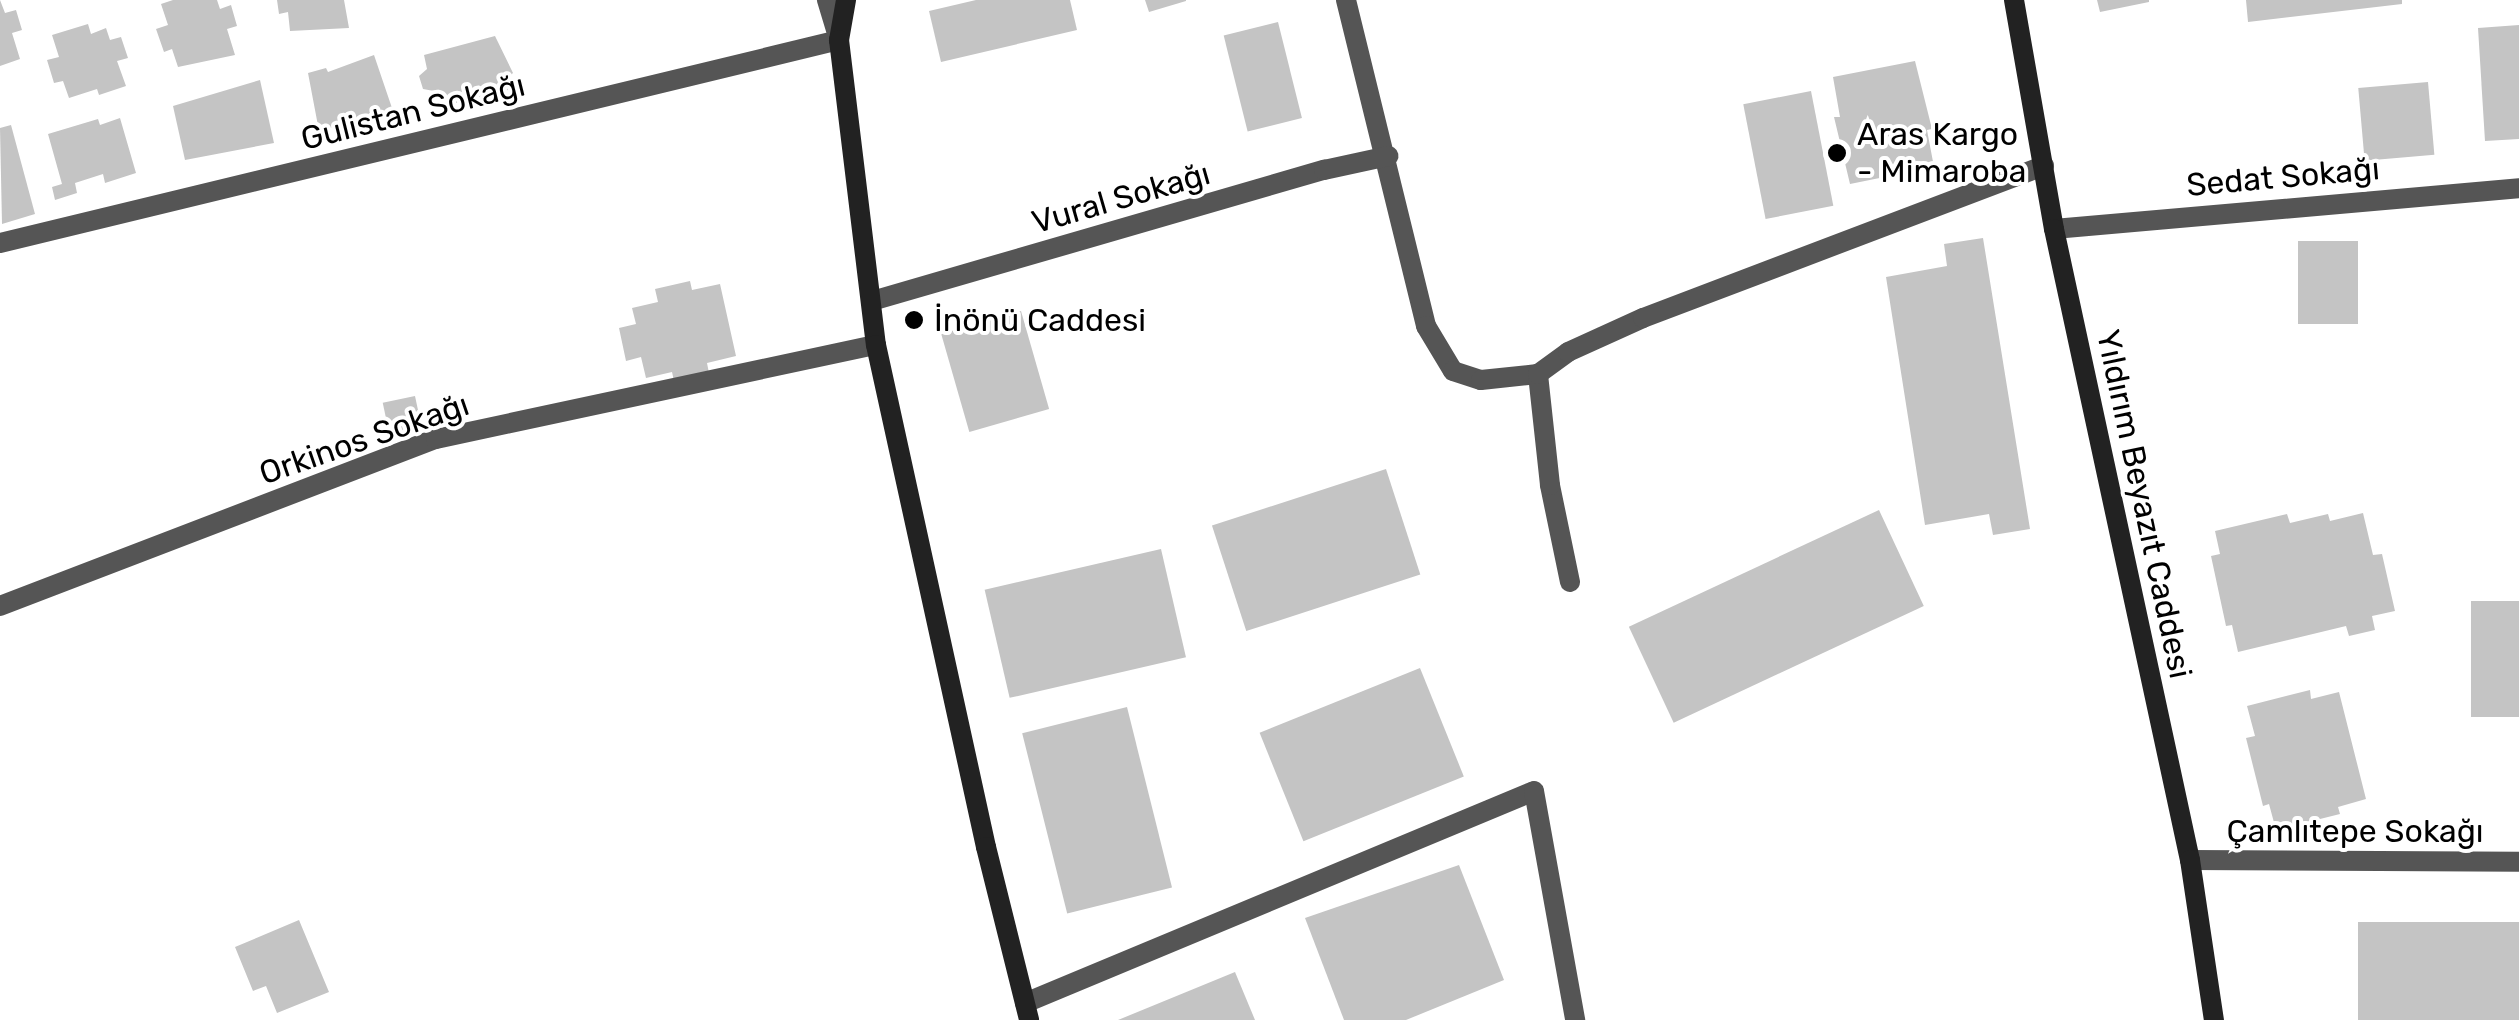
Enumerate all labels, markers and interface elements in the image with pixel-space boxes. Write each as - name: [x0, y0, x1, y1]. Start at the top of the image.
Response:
- street label: Gulistan Sokağı: [297, 66, 529, 158]
- place label: Aras Kargo - Mimaroba: [1857, 116, 2027, 191]
- marker: Aras Kargo - Mimaroba: [1826, 142, 1848, 164]
- street label: Sedat Sokağı: [2185, 149, 2381, 205]
- street label: Vural Sokağı: [1028, 154, 1214, 242]
- place label: İnönü Caddesi: [934, 301, 1146, 339]
- marker: İnönü Caddesi: [903, 309, 925, 331]
- street label: Yıldırım Beyazıt Caddesi: [2088, 326, 2200, 682]
- street label: Orkinos Sokağı: [254, 385, 474, 493]
- street label: Çamlıtepe Sokağı: [2226, 812, 2484, 850]

